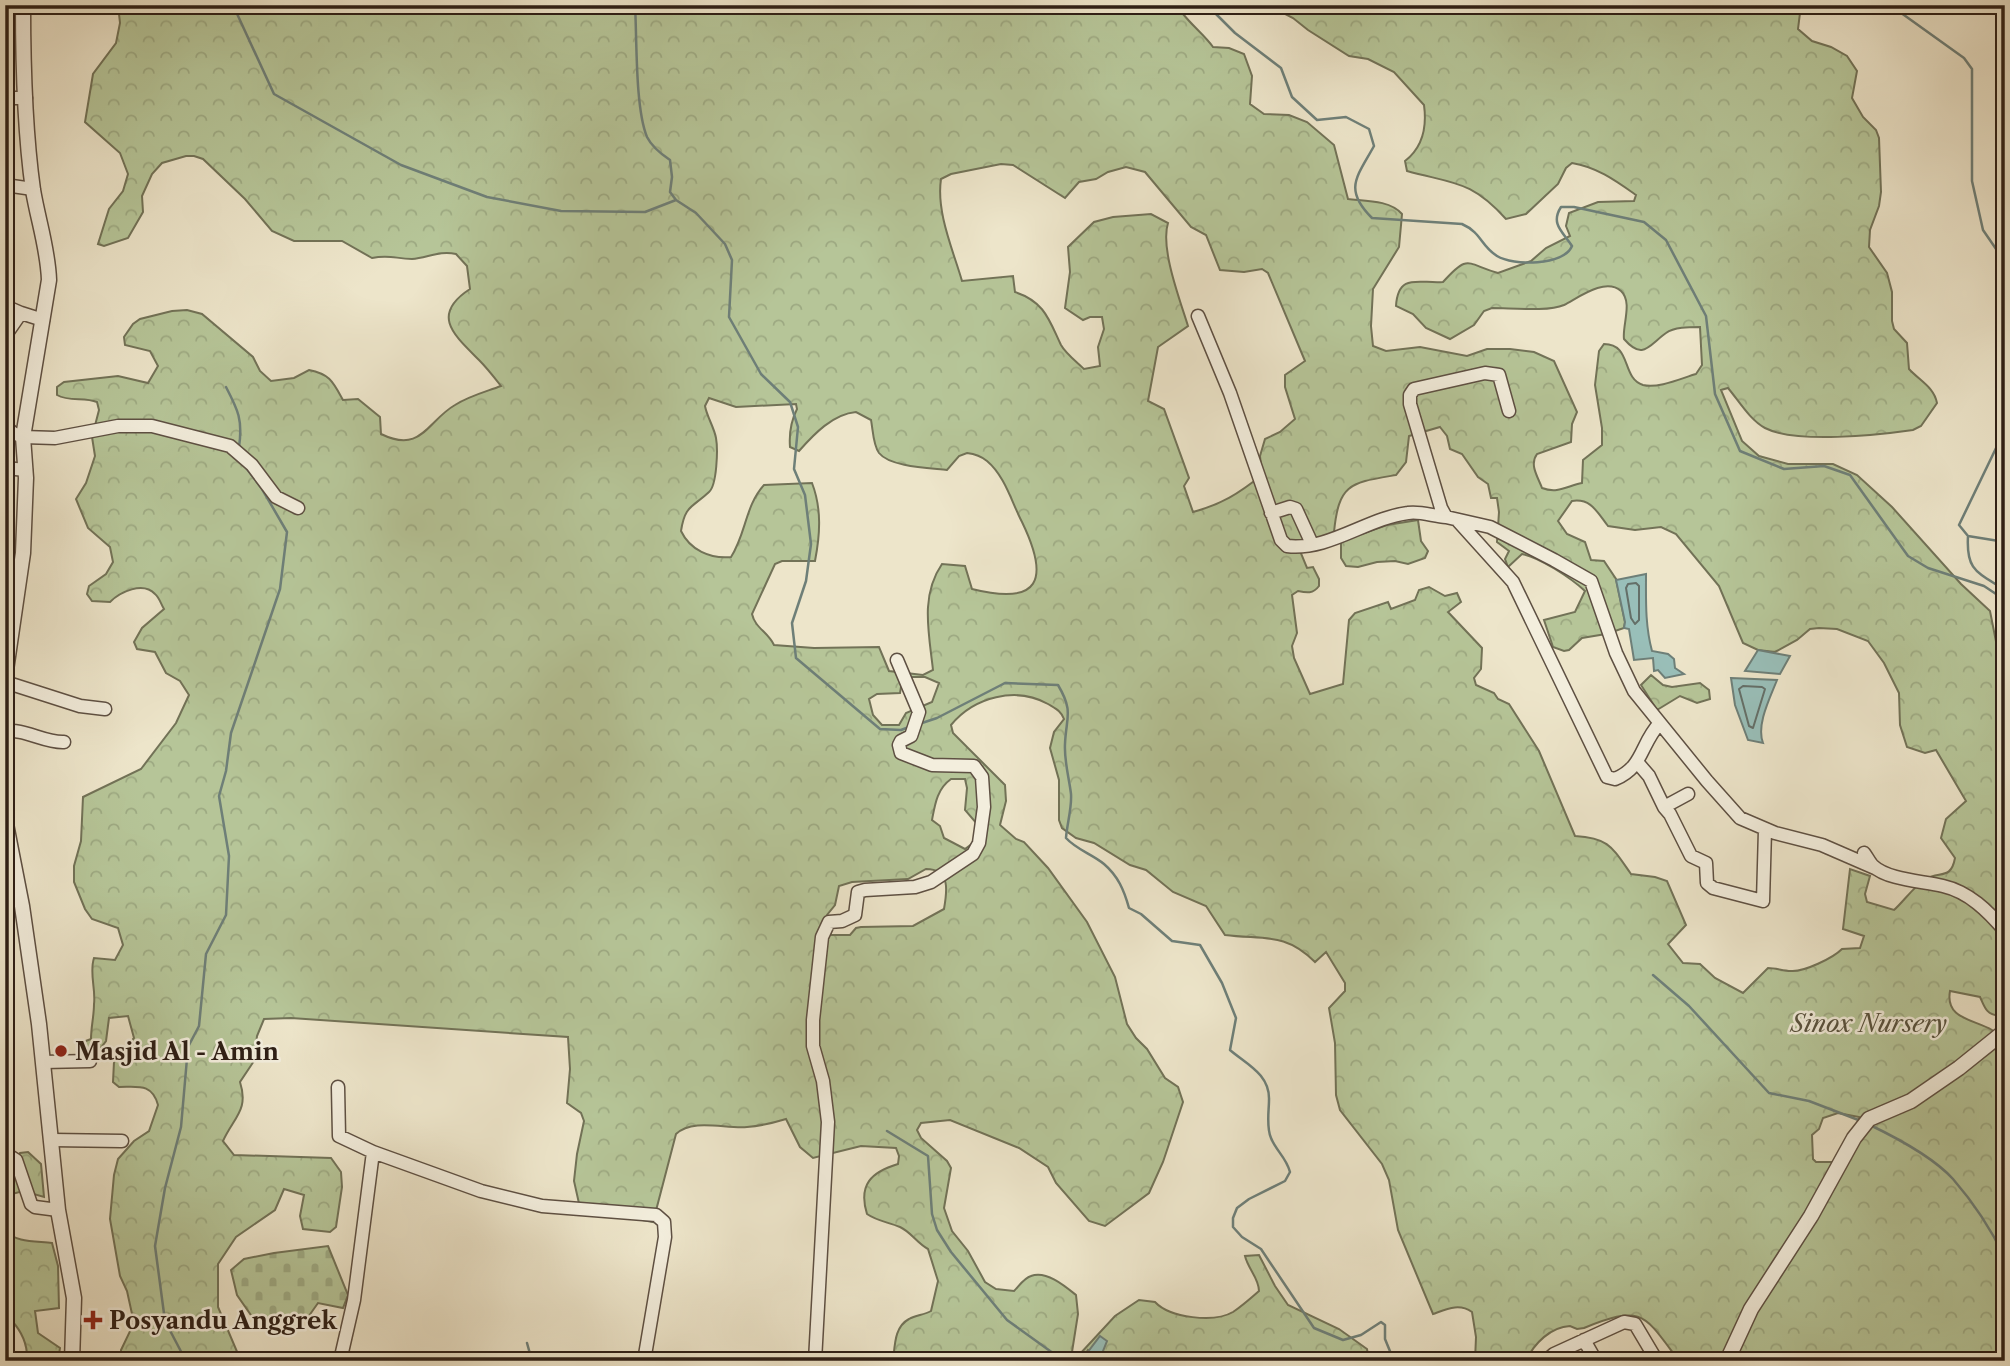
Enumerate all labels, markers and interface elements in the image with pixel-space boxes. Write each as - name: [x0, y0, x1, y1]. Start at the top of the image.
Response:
- park label: Sinox Nursery: [1789, 1009, 1947, 1038]
- place label: Masjid Al - Amin: [75, 1037, 280, 1066]
- marker: Masjid Al - Amin: [53, 1043, 69, 1059]
- place label: Posyandu Anggrek: [109, 1306, 338, 1335]
- marker: Posyandu Anggrek: [83, 1310, 103, 1330]

